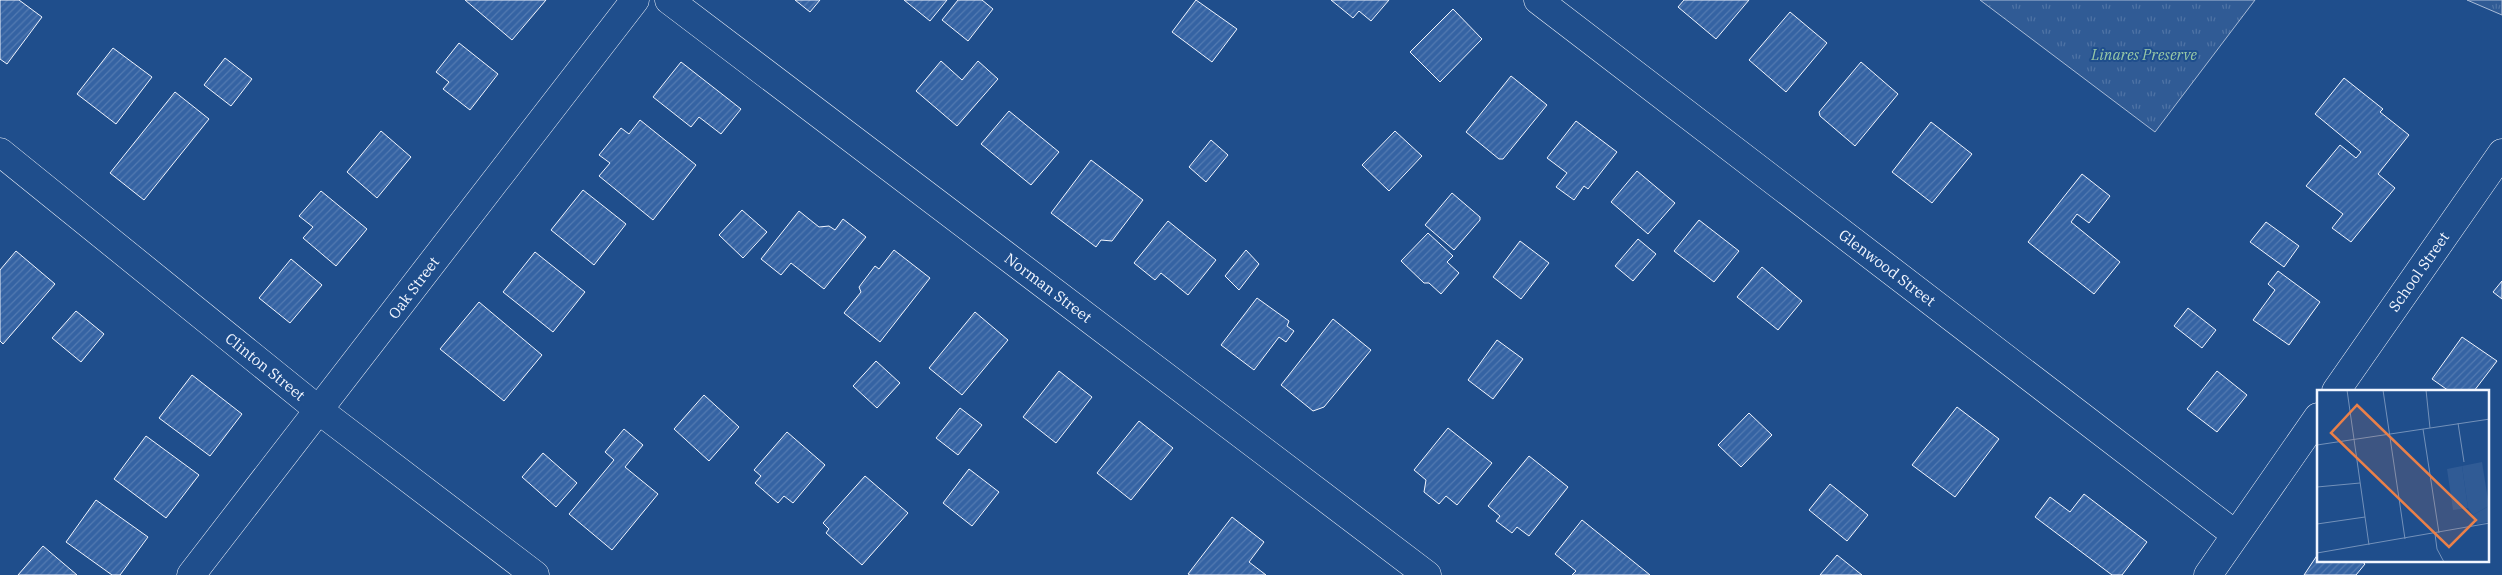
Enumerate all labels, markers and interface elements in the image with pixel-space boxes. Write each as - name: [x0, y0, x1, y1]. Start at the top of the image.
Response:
- park label: Linares Preserve: [2090, 45, 2197, 64]
- street label: Glenwood Street: [1835, 225, 1939, 310]
- street label: School Street: [2384, 228, 2453, 315]
- street label: Norman Street: [1001, 249, 1096, 327]
- street label: Oak Street: [384, 253, 443, 323]
- street label: Clinton Street: [221, 329, 309, 405]
- inset map: [2317, 390, 2490, 562]

